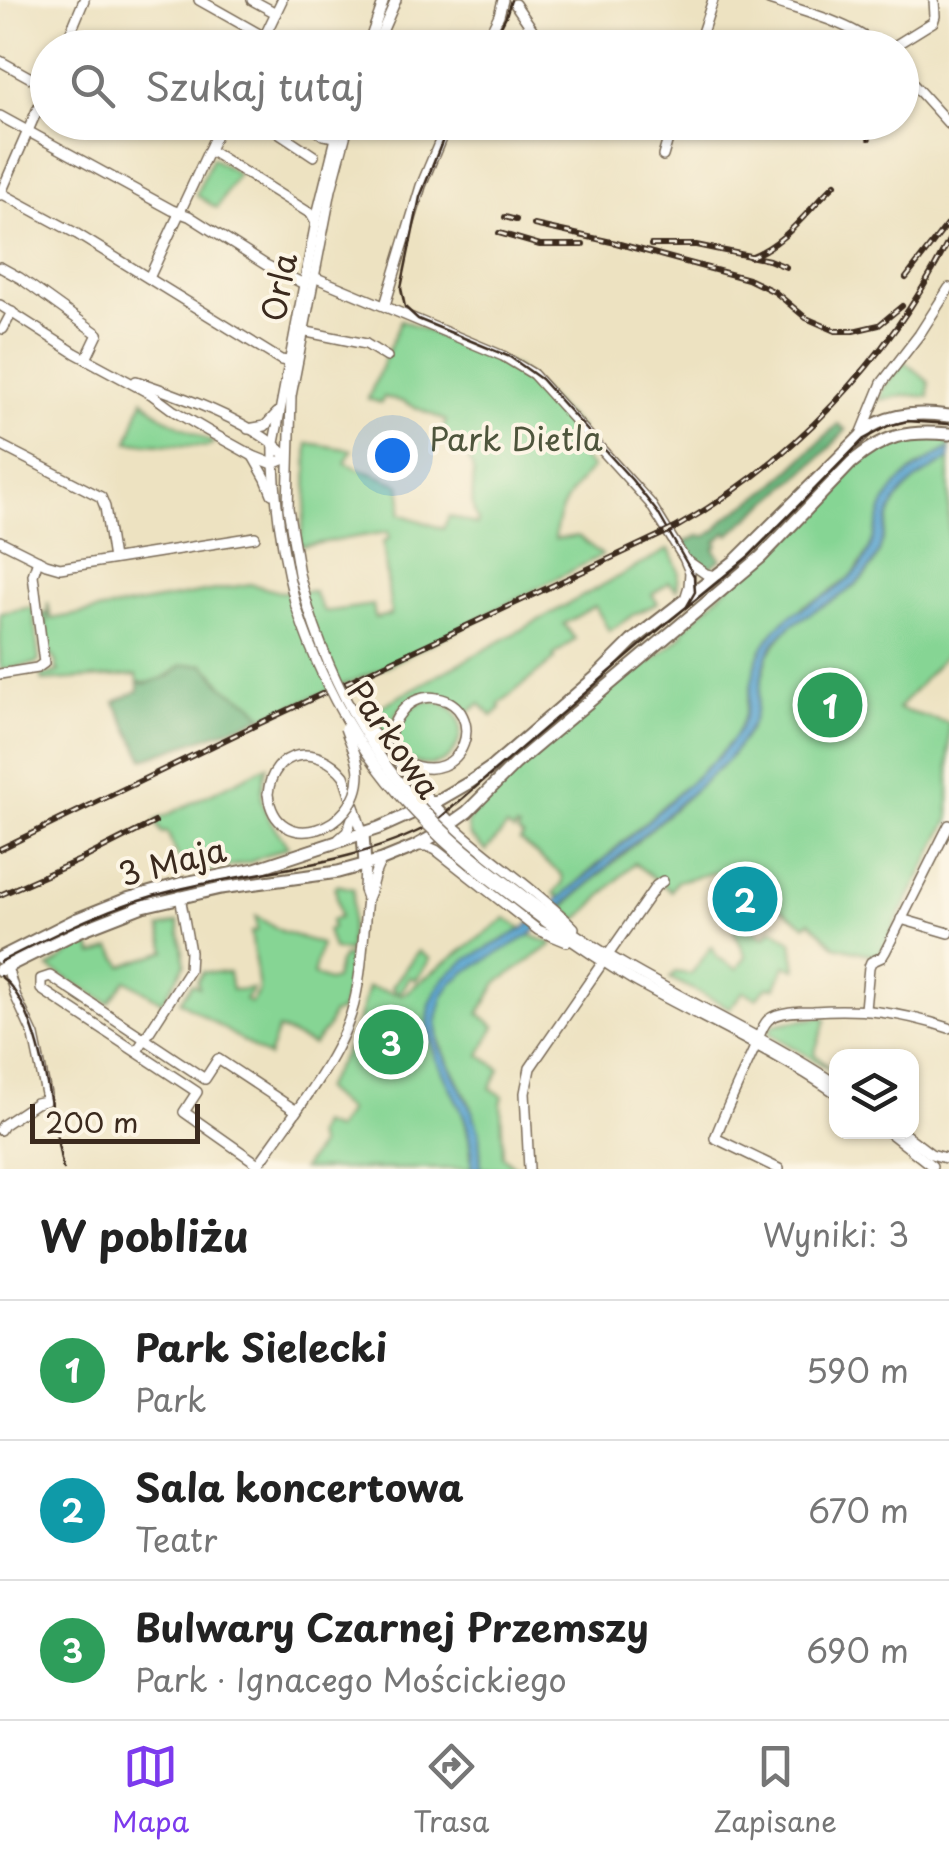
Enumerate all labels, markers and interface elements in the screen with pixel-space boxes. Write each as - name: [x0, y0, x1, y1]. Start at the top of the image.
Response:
- search box: [30, 30, 919, 140]
- text: Szukaj tutaj: [145, 57, 364, 114]
- icon: search: [65, 58, 120, 113]
- street label: Orla: [248, 249, 308, 325]
- park label: Park Dietla: [429, 414, 603, 462]
- your location: [367, 430, 418, 481]
- pin: 1: [798, 668, 862, 742]
- street label: Parkowa: [337, 670, 453, 808]
- street label: 3 Maja: [113, 825, 231, 897]
- pin: 2: [712, 862, 778, 936]
- pin: 3: [358, 1004, 424, 1080]
- map controls: [829, 1049, 919, 1139]
- button: layers: [829, 1049, 919, 1139]
- scale bar: [30, 1099, 200, 1144]
- text: 200 m: [45, 1100, 138, 1143]
- text: W pobliżu: [40, 1203, 249, 1266]
- text: Wyniki: 3: [763, 1210, 909, 1258]
- text: Park Sielecki: [135, 1318, 387, 1375]
- text: 1: [65, 1346, 80, 1394]
- text: 590 m: [806, 1346, 909, 1394]
- text: Park: [135, 1375, 207, 1423]
- text: Sala koncertowa: [135, 1458, 464, 1515]
- text: 2: [61, 1486, 84, 1534]
- text: 670 m: [808, 1486, 909, 1534]
- text: Teatr: [135, 1515, 217, 1563]
- text: Bulwary Czarnej Przemszy: [135, 1598, 649, 1655]
- text: 3: [62, 1626, 83, 1674]
- text: 690 m: [806, 1626, 909, 1674]
- text: Park · Ignacego Mościckiego: [135, 1655, 567, 1703]
- tab: Mapa: [112, 1739, 189, 1842]
- tab: Trasa: [413, 1739, 489, 1842]
- tab: Zapisane: [714, 1739, 837, 1842]

